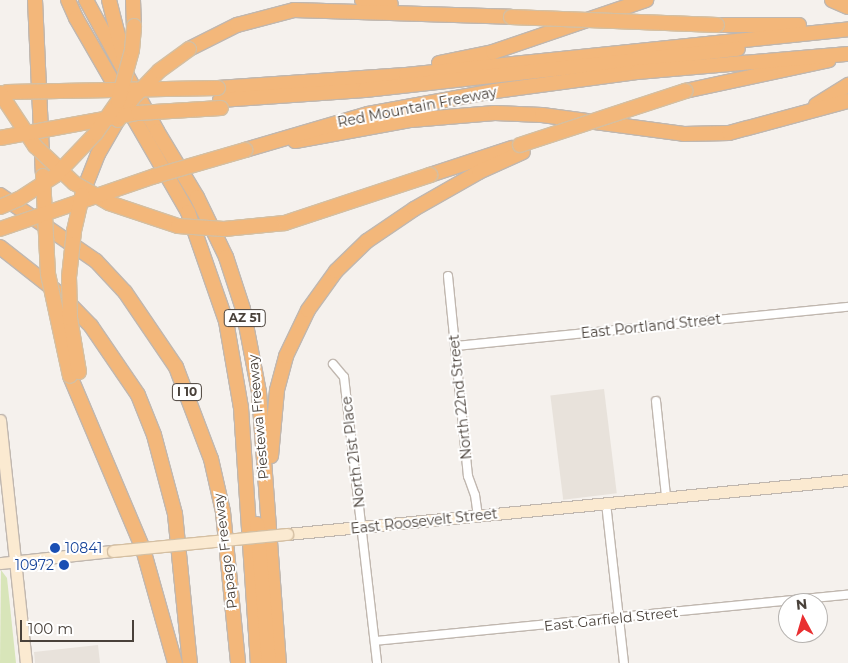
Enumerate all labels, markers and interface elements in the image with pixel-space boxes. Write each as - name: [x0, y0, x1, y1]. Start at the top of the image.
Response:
- street label: Red Mountain Freeway: [336, 83, 498, 131]
- road number: AZ 51: [224, 308, 266, 328]
- street label: East Portland Street: [580, 310, 722, 342]
- street label: North 22nd Street: [445, 334, 475, 460]
- street label: Piestewa Freeway: [244, 354, 272, 480]
- road number: I 10: [171, 382, 203, 402]
- street label: North 21st Place: [338, 395, 368, 509]
- street label: Papago Freeway: [210, 492, 240, 610]
- street label: East Roosevelt Street: [350, 505, 498, 537]
- place label: 10841: [65, 540, 102, 556]
- marker: 10841: [49, 542, 61, 554]
- place label: 10972: [15, 557, 54, 573]
- marker: 10972: [58, 559, 70, 571]
- north arrow: [778, 593, 828, 643]
- text: N: [795, 595, 808, 614]
- street label: East Garfield Street: [543, 604, 679, 634]
- scale bar: [22, 610, 136, 642]
- text: 100 m: [28, 619, 73, 638]

